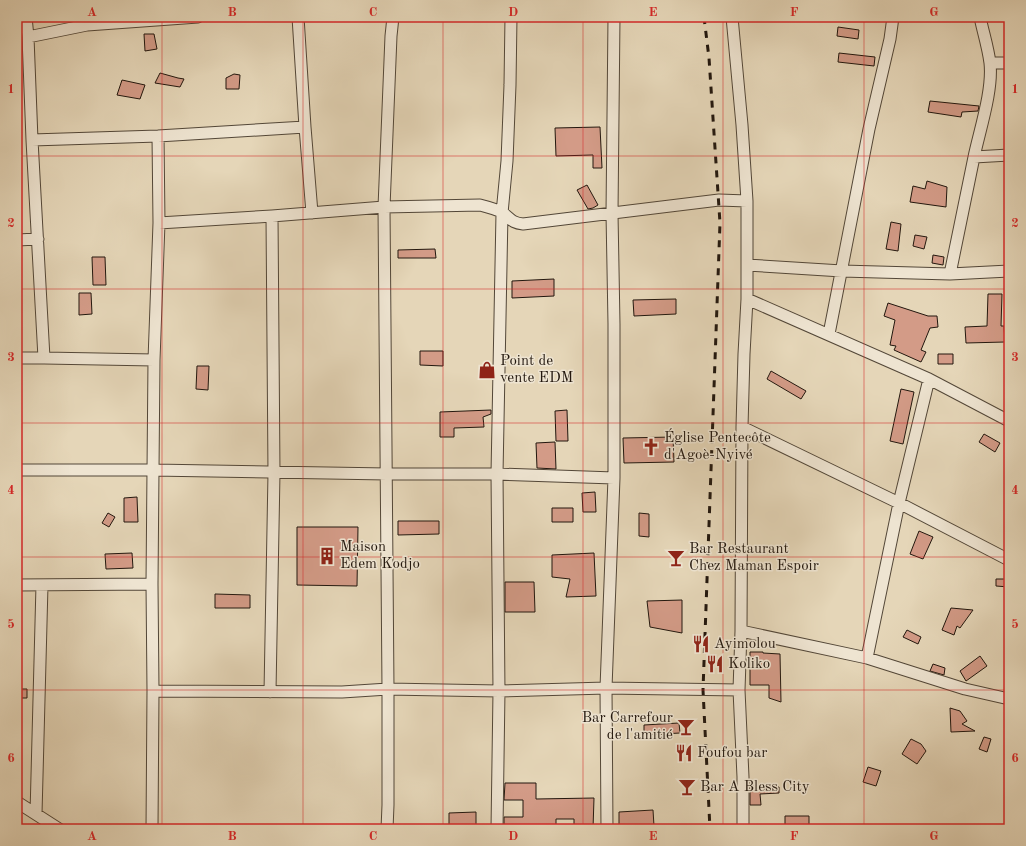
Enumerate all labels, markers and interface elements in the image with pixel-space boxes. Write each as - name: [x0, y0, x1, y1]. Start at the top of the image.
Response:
- text: A: [87, 6, 97, 19]
- text: B: [227, 6, 237, 19]
- text: C: [369, 6, 377, 19]
- text: D: [508, 6, 518, 19]
- text: E: [649, 6, 658, 19]
- text: F: [790, 6, 799, 19]
- text: G: [929, 6, 939, 19]
- text: 1: [7, 83, 15, 96]
- text: 1: [1011, 83, 1019, 96]
- text: 2: [7, 217, 15, 230]
- text: 2: [1011, 217, 1019, 230]
- text: 3: [7, 351, 15, 364]
- text: 3: [1011, 351, 1019, 364]
- place label: Point de vente EDM: [500, 354, 573, 386]
- shop icon: Point de vente EDM: [477, 360, 497, 380]
- place label: Église Pentecôte d'Agoè-Nyivé: [664, 428, 771, 463]
- church icon: Église Pentecôte d'Agoè-Nyivé: [641, 437, 661, 457]
- text: 4: [7, 484, 15, 497]
- text: 4: [1011, 484, 1019, 497]
- place label: Maison Edem Kodjo: [340, 540, 420, 572]
- place label: Bar Restaurant Chez Maman Espoir: [689, 542, 819, 574]
- building icon: Maison Edem Kodjo: [317, 546, 337, 566]
- bar icon: Bar Restaurant Chez Maman Espoir: [666, 548, 686, 568]
- text: 5: [7, 618, 15, 631]
- text: 5: [1011, 618, 1019, 631]
- restaurant icon: Ayimolou: [691, 634, 711, 654]
- place label: Ayimolou: [714, 637, 776, 652]
- restaurant icon: Koliko: [705, 654, 725, 674]
- place label: Koliko: [728, 657, 770, 672]
- place label: Bar Carrefour de l'amitié: [582, 711, 673, 743]
- bar icon: Bar Carrefour de l'amitié: [676, 717, 696, 737]
- restaurant icon: Foufou bar: [674, 743, 694, 763]
- place label: Foufou bar: [697, 746, 767, 761]
- text: 6: [7, 752, 15, 765]
- text: 6: [1011, 752, 1019, 765]
- bar icon: Bar A Bless City: [677, 777, 697, 797]
- place label: Bar A Bless City: [700, 780, 810, 795]
- text: A: [87, 830, 97, 843]
- text: B: [227, 830, 237, 843]
- text: C: [369, 830, 377, 843]
- text: D: [508, 830, 518, 843]
- text: E: [649, 830, 658, 843]
- text: F: [790, 830, 799, 843]
- text: G: [929, 830, 939, 843]

